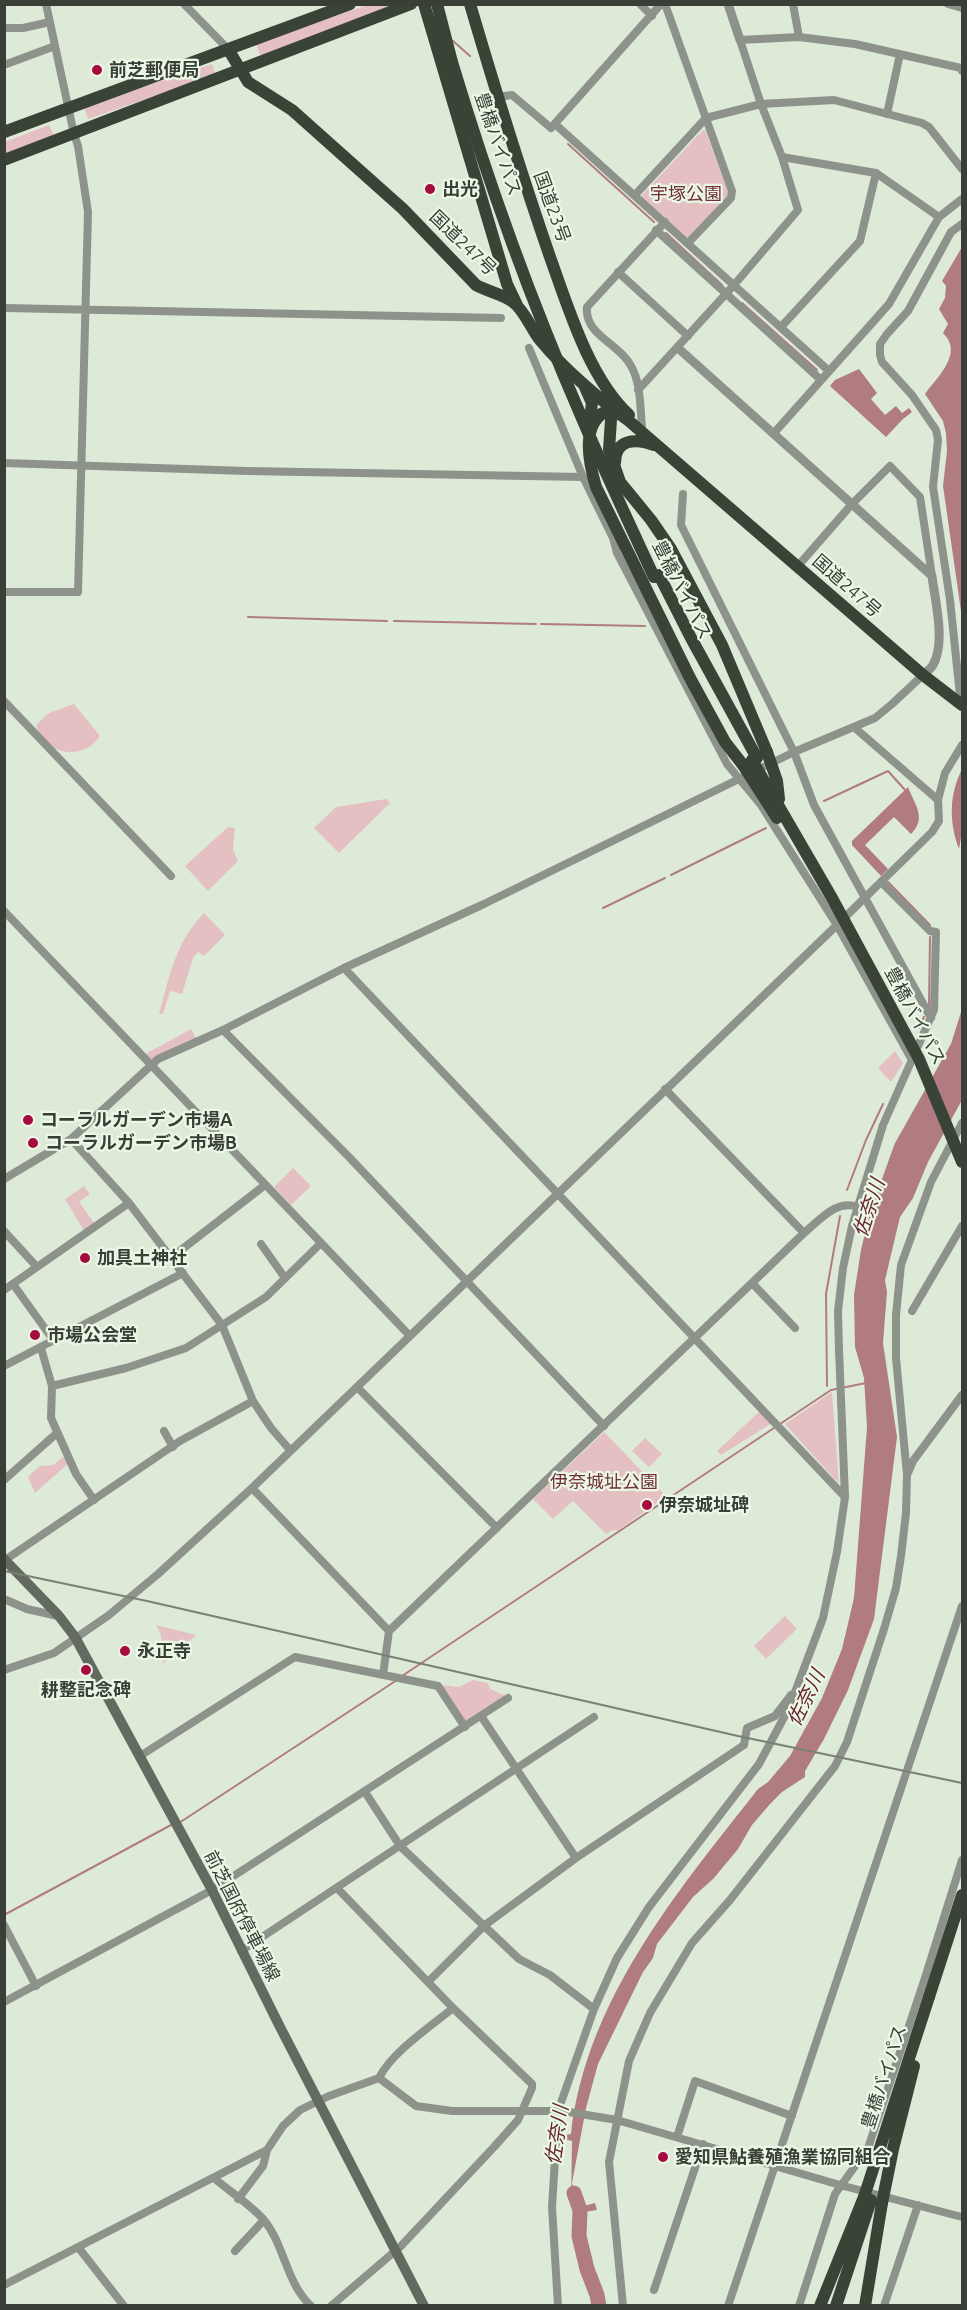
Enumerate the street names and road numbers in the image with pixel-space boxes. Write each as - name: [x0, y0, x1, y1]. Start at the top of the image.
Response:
- street label: 豊橋バイパス: [470, 89, 526, 199]
- street label: 国道23号: [529, 168, 575, 246]
- street label: 国道247号: [425, 206, 501, 280]
- street label: 豊橋バイパス: [648, 537, 716, 643]
- street label: 国道247号: [808, 550, 886, 622]
- street label: 豊橋バイパス: [880, 963, 950, 1069]
- street label: 前芝国府停車場線: [200, 1847, 284, 1985]
- street label: 豊橋バイパス: [857, 2022, 911, 2132]

